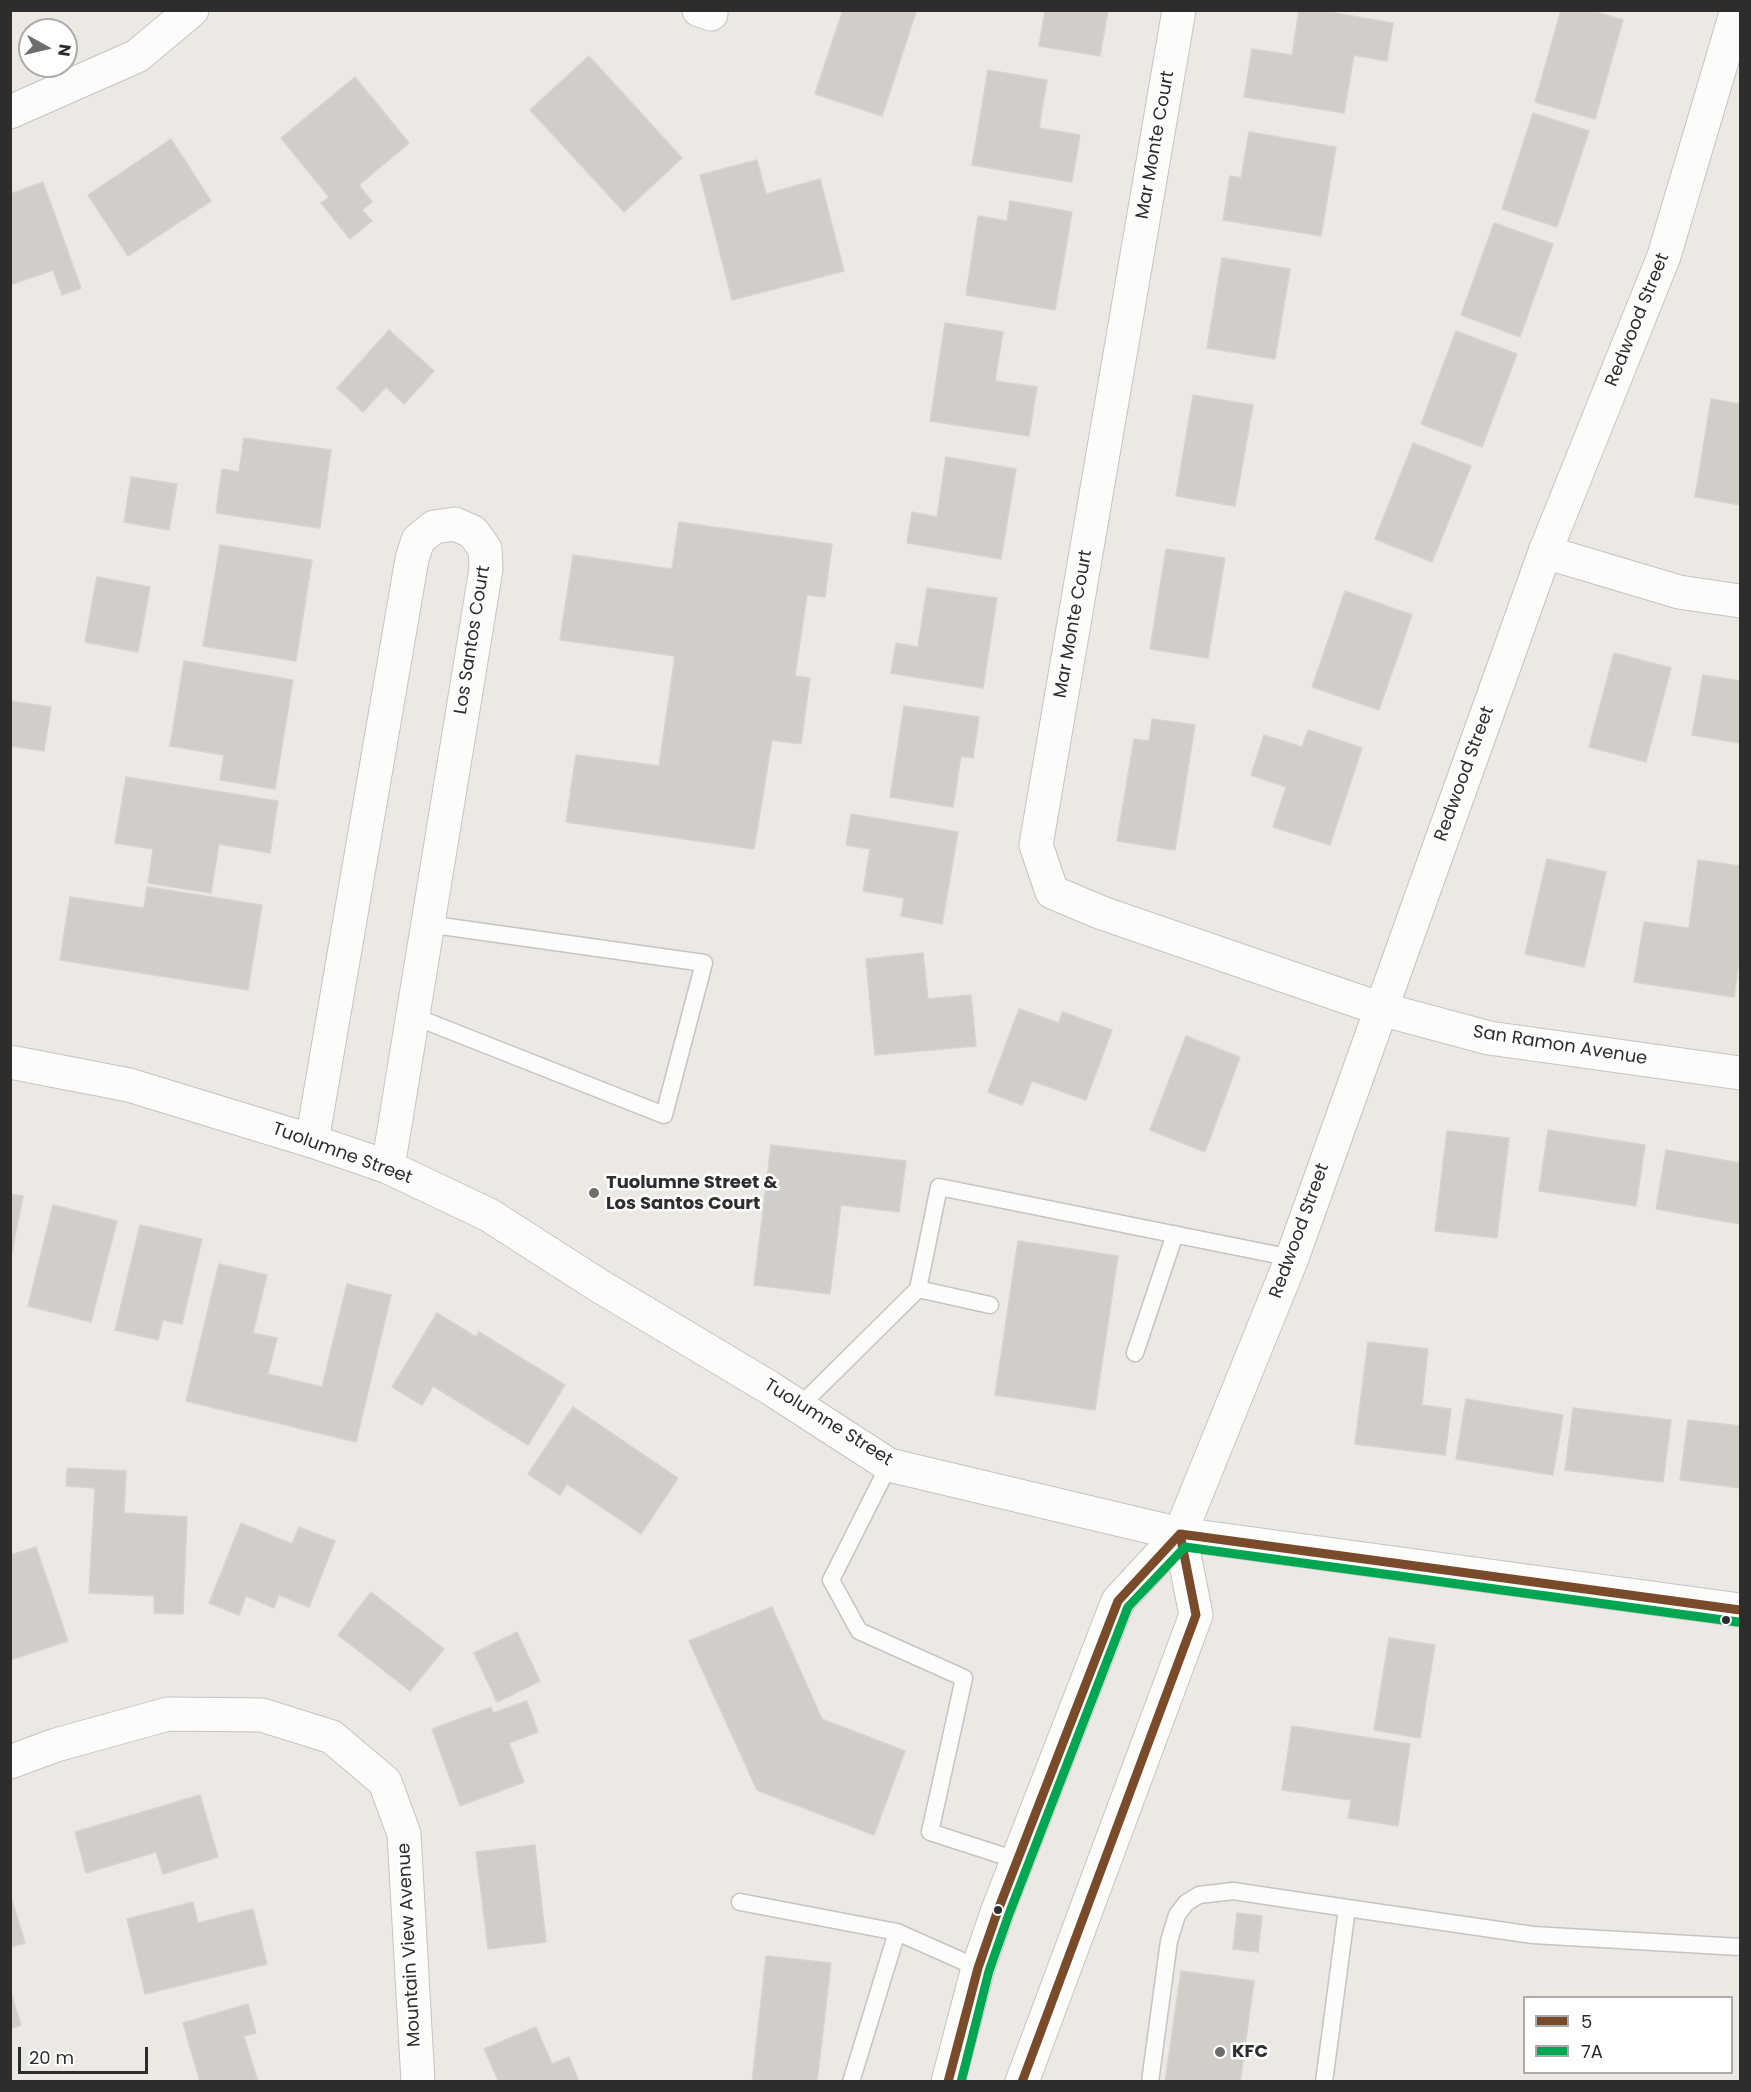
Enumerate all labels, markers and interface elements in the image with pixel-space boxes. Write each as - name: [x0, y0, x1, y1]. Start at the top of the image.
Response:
- north arrow: [18, 18, 78, 78]
- text: N: [52, 43, 77, 58]
- street label: Mar Monte Court: [1132, 69, 1180, 221]
- street label: Redwood Street: [1601, 250, 1675, 390]
- street label: Mar Monte Court: [1050, 548, 1098, 700]
- street label: Los Santos Court: [451, 564, 495, 716]
- street label: Redwood Street: [1431, 704, 1499, 844]
- street label: San Ramon Avenue: [1471, 1022, 1649, 1070]
- street label: Tuolumne Street: [269, 1119, 415, 1189]
- street label: Redwood Street: [1266, 1161, 1334, 1301]
- place label: Tuolumne Street & Los Santos Court: [606, 1172, 778, 1214]
- marker: Tuolumne Street & Los Santos Court: [587, 1186, 601, 1200]
- street label: Tuolumne Street: [760, 1375, 896, 1471]
- unlabelled marker: [1720, 1614, 1732, 1626]
- street label: Mountain View Avenue: [394, 1842, 426, 2048]
- unlabelled marker: [992, 1904, 1004, 1916]
- legend: [1523, 1996, 1733, 2074]
- text: 5: [1581, 2009, 1592, 2034]
- scale bar: [21, 2035, 152, 2073]
- text: 7A: [1581, 2039, 1603, 2064]
- place label: KFC: [1232, 2041, 1268, 2063]
- text: 20 m: [29, 2045, 74, 2070]
- marker: KFC: [1213, 2045, 1227, 2059]

